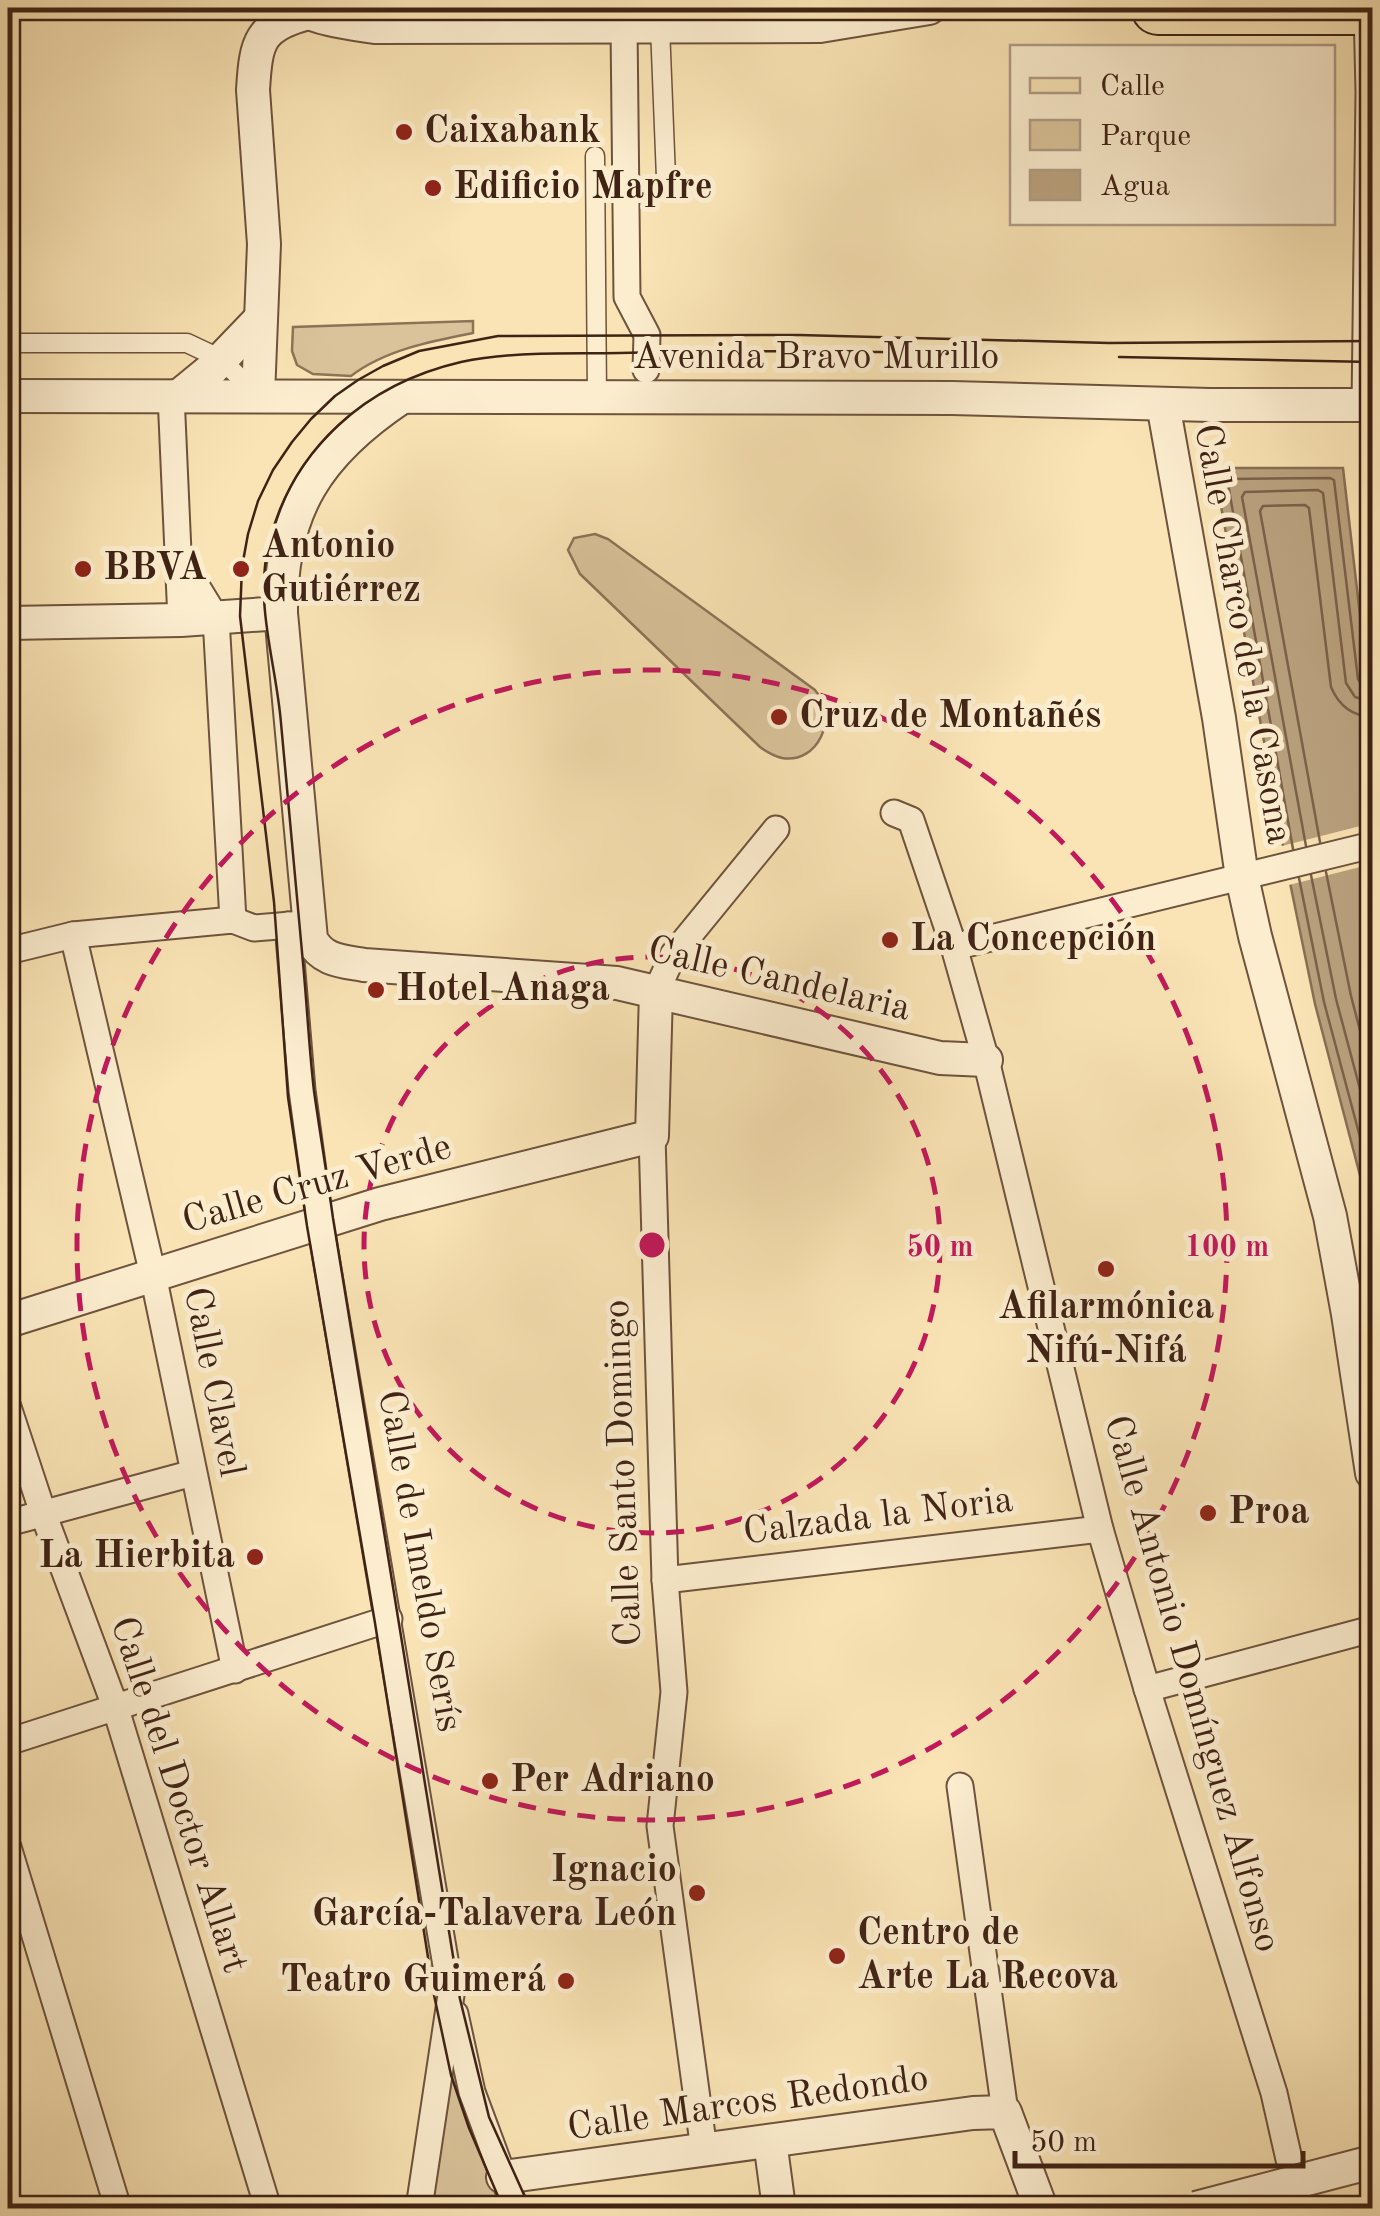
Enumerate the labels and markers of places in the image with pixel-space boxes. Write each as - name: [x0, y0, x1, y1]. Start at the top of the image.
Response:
- place label: Caixabank: [424, 113, 600, 151]
- marker: Caixabank: [393, 121, 415, 143]
- place label: Edificio Mapfre: [453, 169, 713, 207]
- marker: Edificio Mapfre: [422, 177, 444, 199]
- place label: Antonio Gutiérrez: [261, 528, 421, 610]
- place label: BBVA: [103, 550, 207, 588]
- marker: BBVA: [72, 558, 94, 580]
- marker: Antonio Gutiérrez: [230, 558, 252, 580]
- place label: Cruz de Montañés: [799, 698, 1101, 736]
- marker: Cruz de Montañés: [768, 706, 790, 728]
- place label: La Concepción: [910, 921, 1156, 959]
- marker: La Concepción: [879, 929, 901, 951]
- place label: Hotel Anaga: [396, 971, 610, 1009]
- marker: Hotel Anaga: [365, 979, 387, 1001]
- centre of rings: [634, 1227, 670, 1263]
- marker: Afilarmónica Nifú-Nifá: [1095, 1258, 1117, 1280]
- place label: Afilarmónica Nifú-Nifá: [998, 1289, 1214, 1371]
- place label: Proa: [1228, 1494, 1310, 1532]
- marker: Proa: [1197, 1502, 1219, 1524]
- place label: La Hierbita: [38, 1538, 235, 1576]
- marker: La Hierbita: [244, 1546, 266, 1568]
- place label: Per Adriano: [510, 1762, 715, 1800]
- marker: Per Adriano: [479, 1770, 501, 1792]
- place label: Ignacio García-Talavera León: [312, 1852, 677, 1934]
- marker: Ignacio García-Talavera León: [686, 1882, 708, 1904]
- place label: Centro de Arte La Recova: [857, 1915, 1118, 1997]
- marker: Centro de Arte La Recova: [826, 1945, 848, 1967]
- place label: Teatro Guimerá: [280, 1962, 546, 2000]
- marker: Teatro Guimerá: [555, 1970, 577, 1992]

